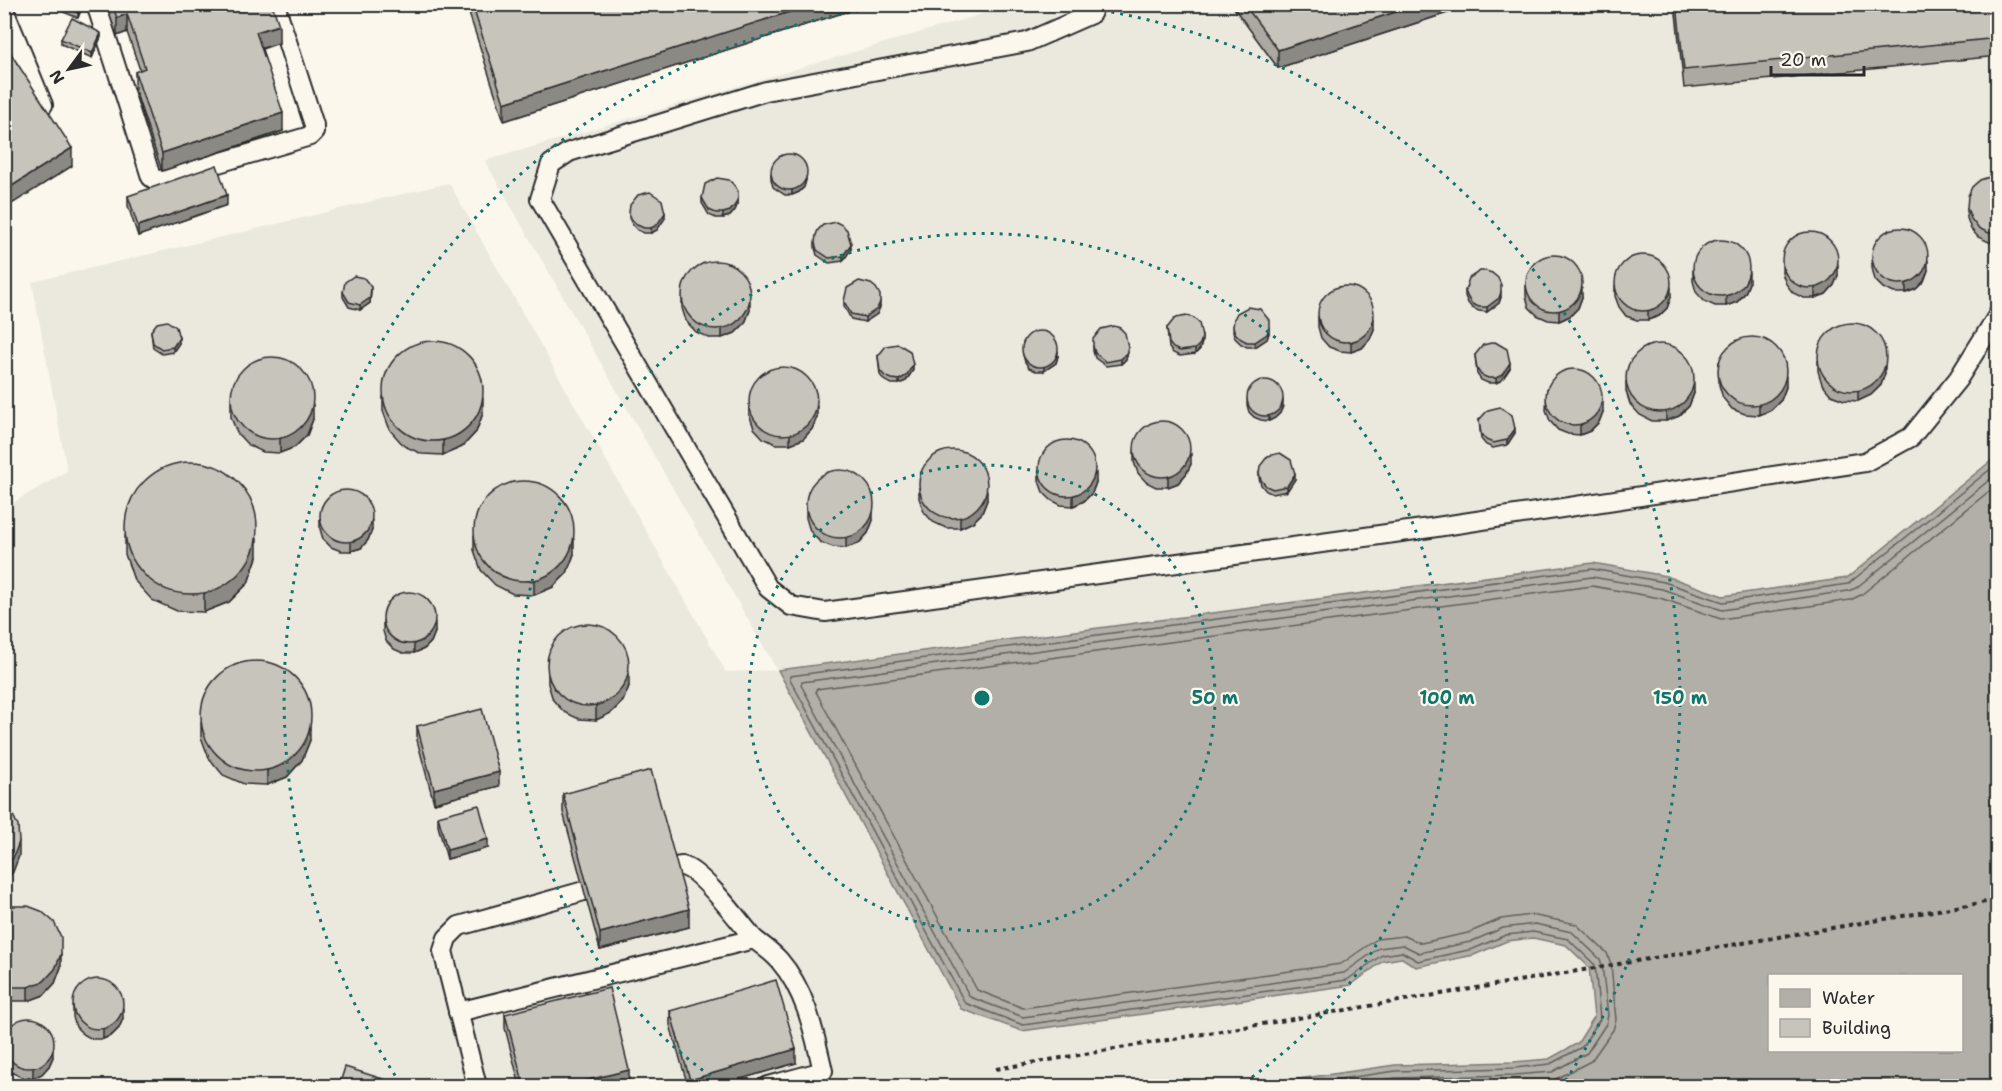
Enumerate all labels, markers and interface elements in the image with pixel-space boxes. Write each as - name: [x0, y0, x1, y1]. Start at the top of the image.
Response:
- north arrow: [39, 39, 99, 99]
- scale bar: [1771, 39, 1864, 77]
- text: 20 m: [1780, 48, 1826, 72]
- text: N: [45, 66, 69, 88]
- text: 50 m: [1192, 686, 1239, 710]
- text: 100 m: [1419, 686, 1475, 710]
- text: 150 m: [1653, 686, 1708, 710]
- centre of rings: [972, 688, 992, 708]
- legend: [1768, 974, 1963, 1052]
- text: Water: [1822, 986, 1875, 1010]
- text: Building: [1822, 1016, 1891, 1040]

